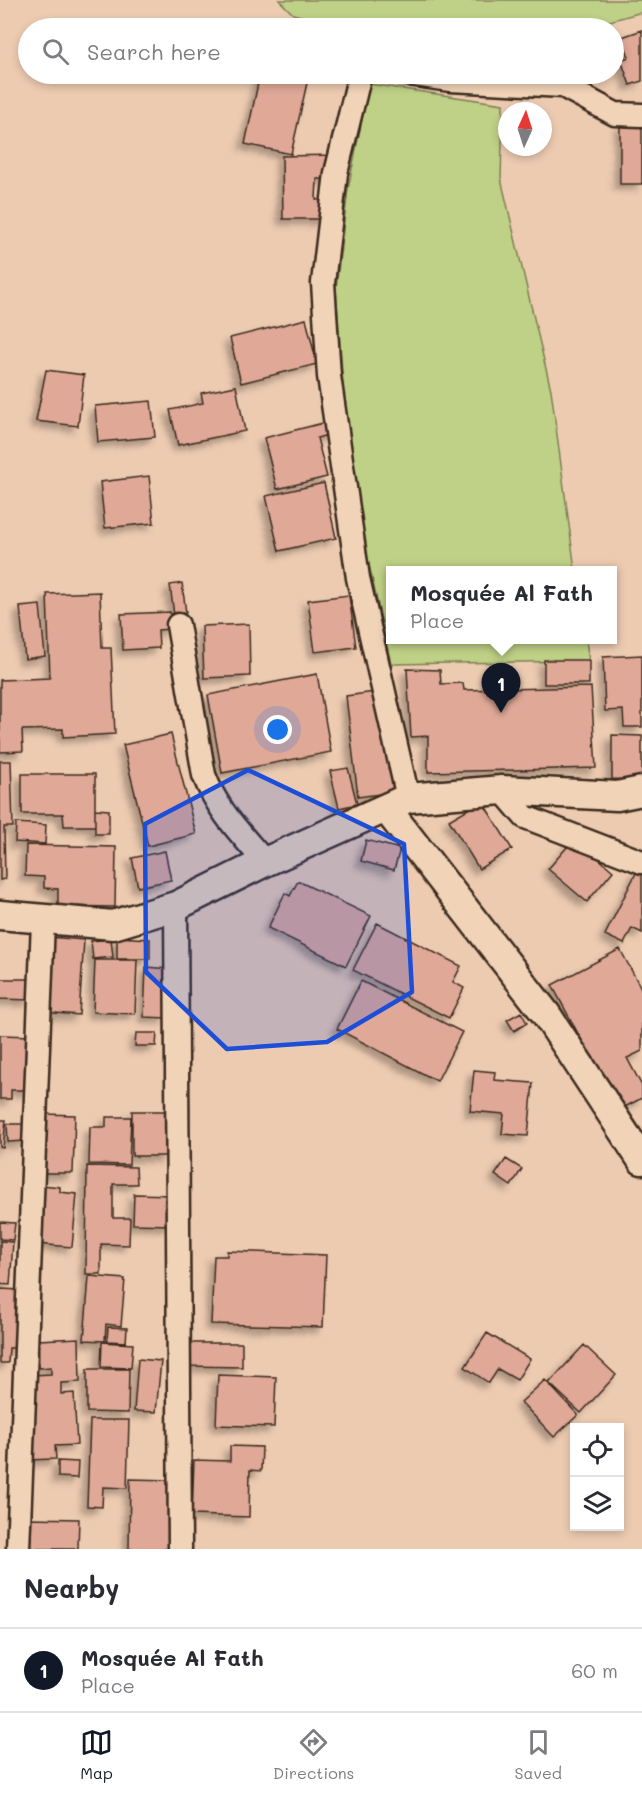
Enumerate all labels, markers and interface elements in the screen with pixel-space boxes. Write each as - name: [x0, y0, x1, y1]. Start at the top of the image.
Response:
- search box: [18, 18, 624, 84]
- icon: search: [39, 35, 72, 68]
- text: Search here: [87, 37, 221, 66]
- north arrow: [498, 102, 552, 156]
- popup: [386, 566, 617, 644]
- text: Mosquée Al Fath: [410, 578, 593, 607]
- text: Place: [410, 607, 464, 633]
- pin: 1: [482, 664, 520, 713]
- your location: [263, 715, 292, 744]
- map controls: [570, 1423, 624, 1531]
- button: locate: [570, 1423, 624, 1477]
- button: layers: [570, 1477, 624, 1531]
- text: Nearby: [24, 1571, 119, 1605]
- text: Mosquée Al Fath: [81, 1643, 264, 1672]
- text: 1: [39, 1657, 48, 1683]
- text: 60 m: [571, 1657, 618, 1683]
- text: Place: [81, 1672, 135, 1698]
- tab: Map: [80, 1726, 113, 1783]
- tab: Directions: [273, 1726, 354, 1783]
- tab: Saved: [514, 1726, 562, 1783]

